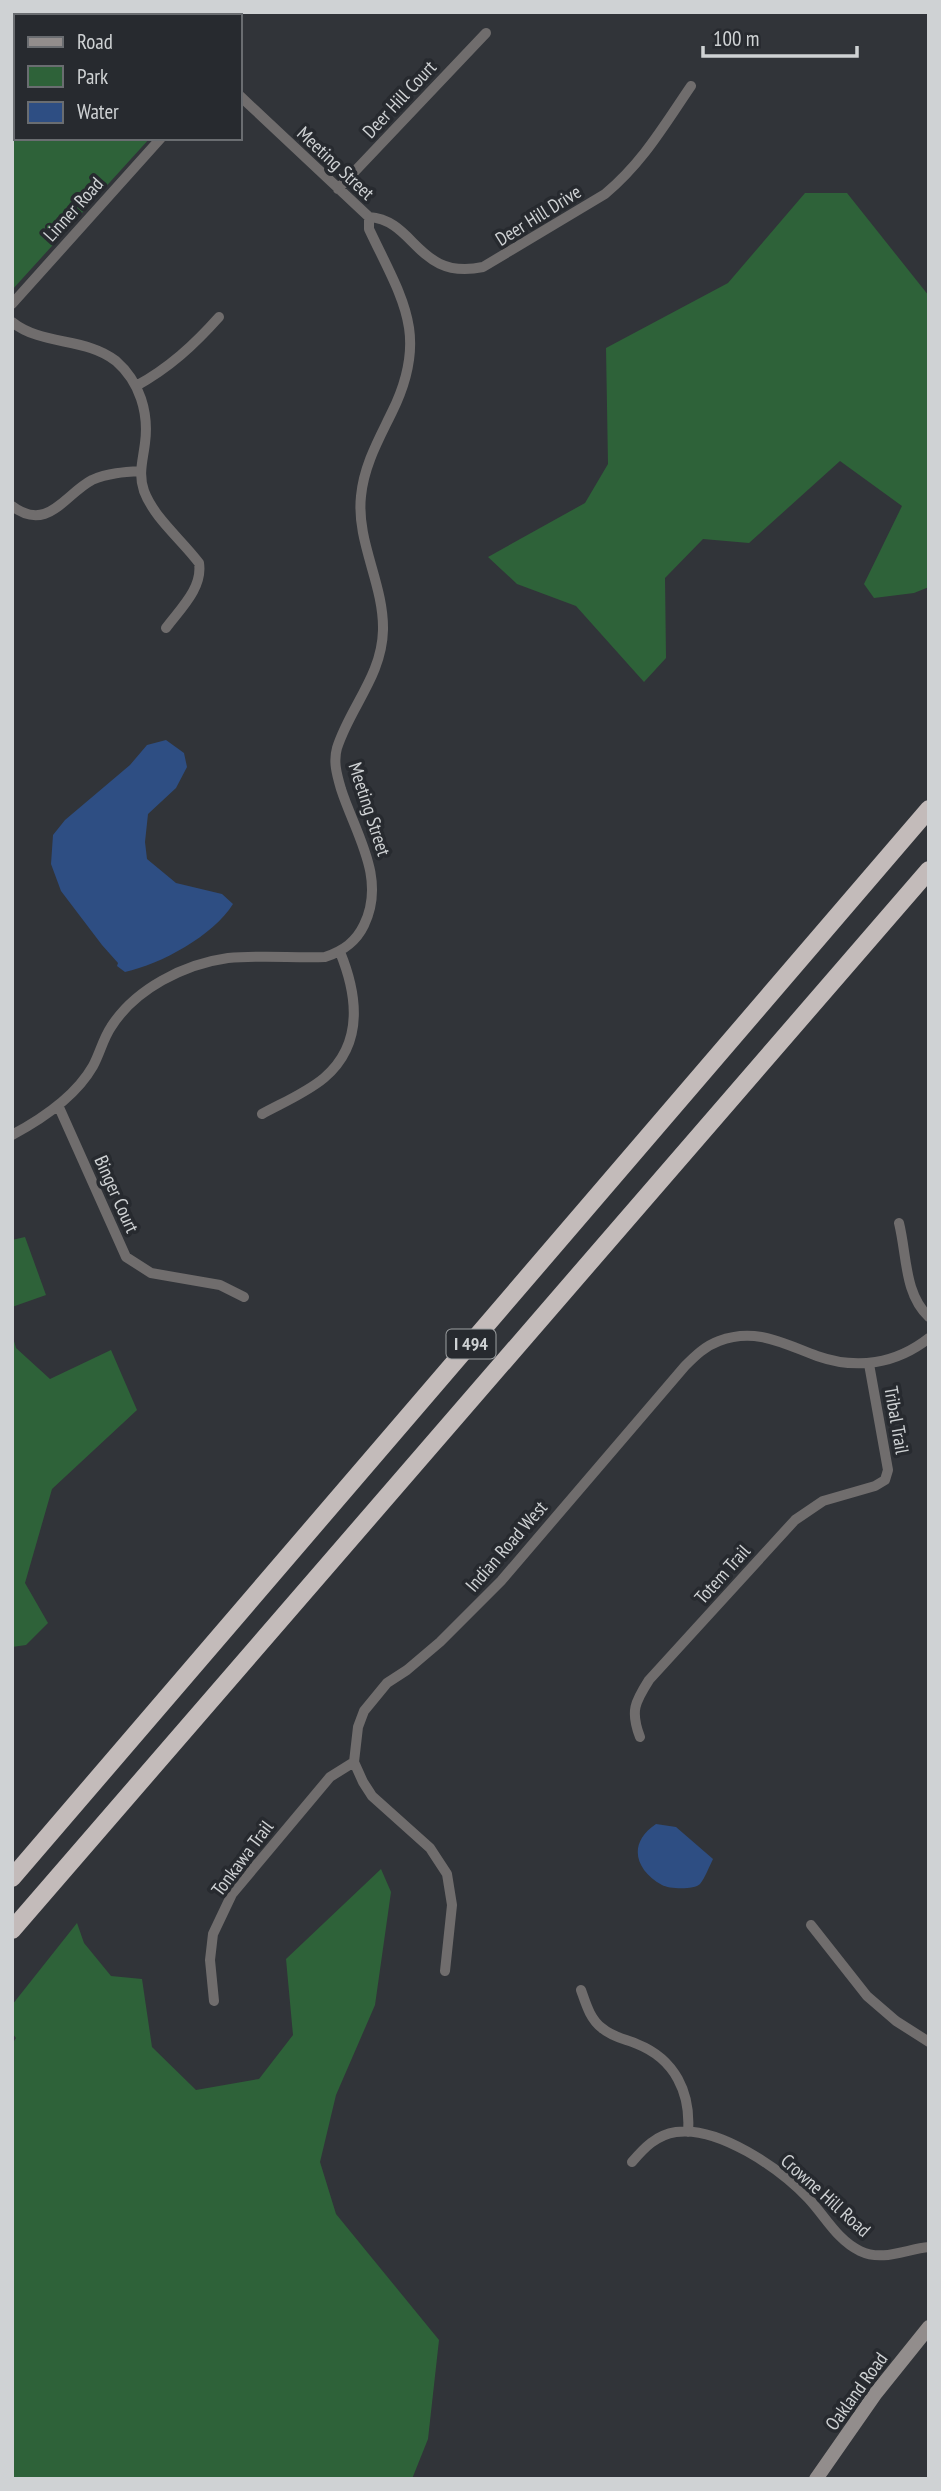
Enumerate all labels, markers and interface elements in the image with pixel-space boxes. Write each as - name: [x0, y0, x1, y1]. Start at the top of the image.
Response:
- legend: [14, 14, 242, 140]
- scale bar: [703, 14, 857, 58]
- text: 100 m: [713, 25, 759, 52]
- text: Road: [77, 28, 113, 55]
- street label: Deer Hill Court: [357, 55, 442, 143]
- text: Park: [77, 63, 108, 90]
- text: Water: [77, 98, 119, 125]
- street label: Meeting Street: [292, 121, 380, 205]
- street label: Linner Road: [38, 172, 108, 246]
- street label: Deer Hill Drive: [491, 179, 585, 251]
- street label: Meeting Street: [344, 759, 397, 860]
- street label: Binger Court: [89, 1152, 145, 1237]
- road number: I 494: [447, 1330, 496, 1358]
- street label: Tribal Trail: [879, 1384, 915, 1456]
- street label: Indian Road West: [460, 1495, 553, 1596]
- street label: Totem Trail: [689, 1539, 755, 1609]
- street label: Tonkawa Trail: [206, 1815, 279, 1901]
- street label: Crowne Hill Road: [776, 2148, 876, 2242]
- street label: Oakland Road: [820, 2347, 892, 2435]

